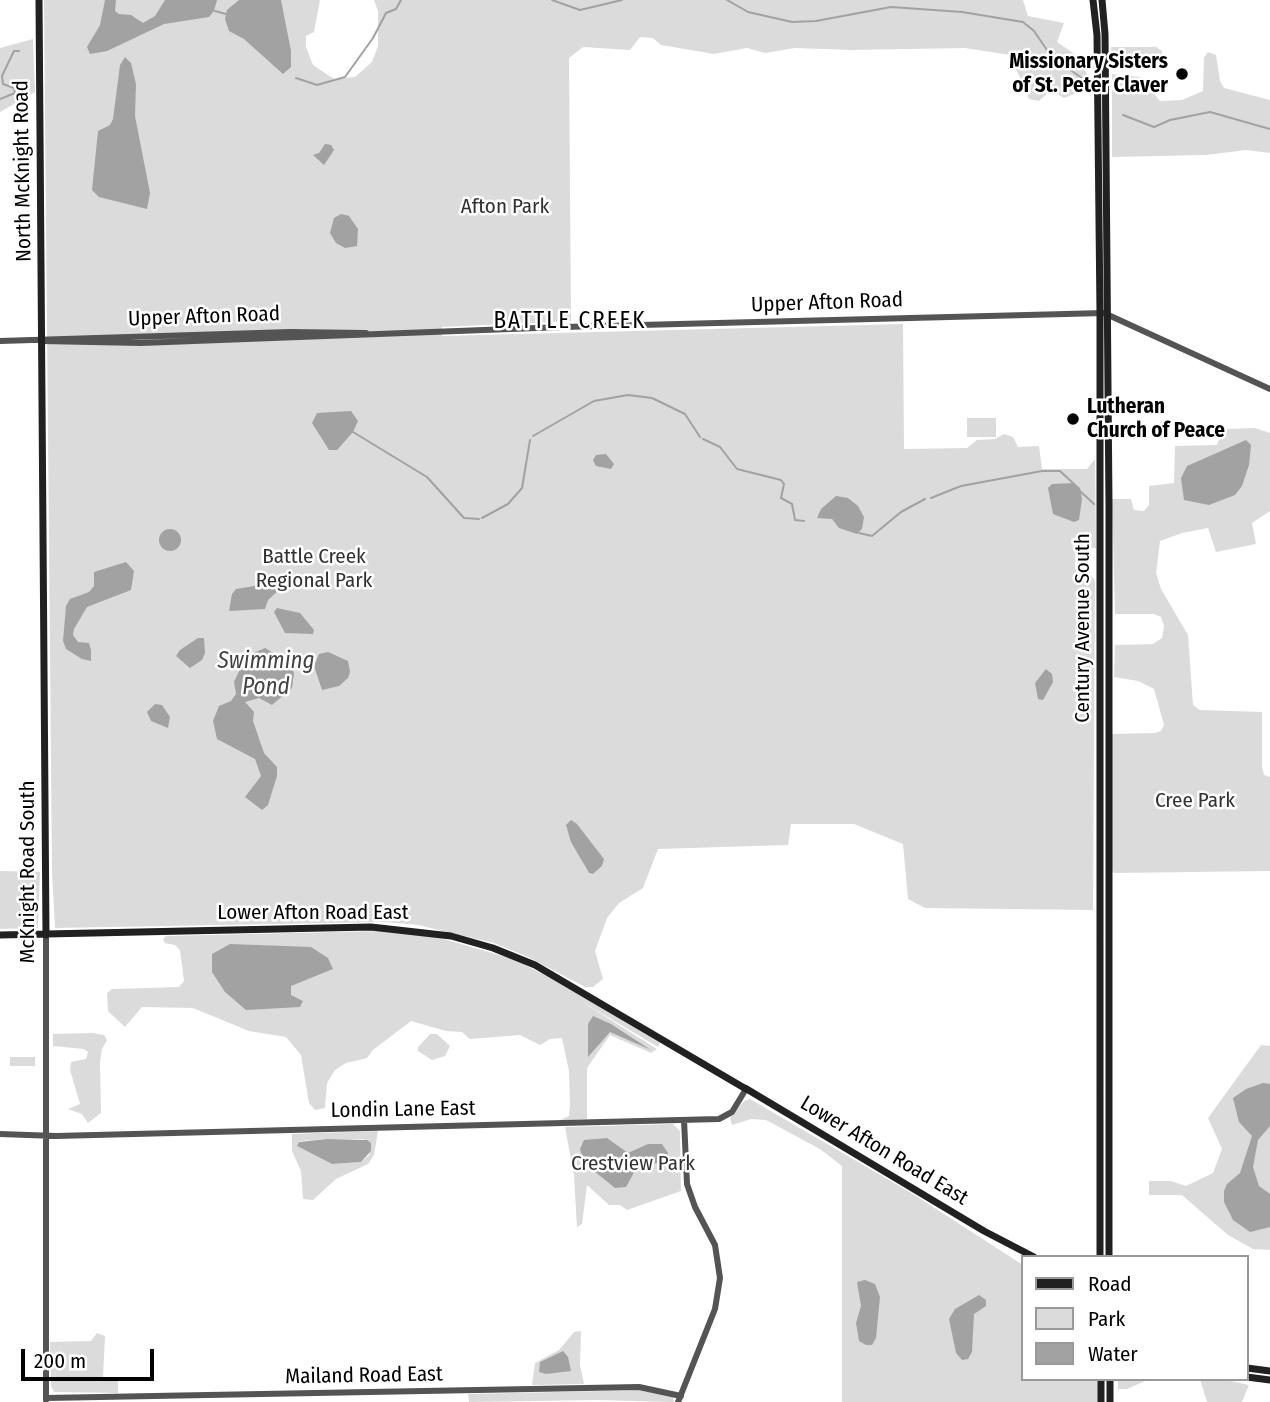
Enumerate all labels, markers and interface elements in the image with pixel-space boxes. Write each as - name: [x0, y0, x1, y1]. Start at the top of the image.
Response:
- place label: Missionary Sisters of St. Peter Claver: [1009, 49, 1168, 99]
- marker: Missionary Sisters of St. Peter Claver: [1174, 66, 1190, 82]
- street label: North McKnight Road: [9, 80, 37, 262]
- park label: Afton Park: [461, 194, 549, 220]
- street label: Upper Afton Road: [751, 288, 903, 318]
- street label: Upper Afton Road: [128, 302, 280, 332]
- district label: BATTLE CREEK: [495, 308, 645, 336]
- place label: Lutheran Church of Peace: [1087, 394, 1225, 444]
- marker: Lutheran Church of Peace: [1065, 411, 1081, 427]
- street label: Century Avenue South: [1070, 533, 1096, 723]
- park label: Battle Creek Regional Park: [256, 544, 372, 594]
- water label: Swimming Pond: [218, 648, 314, 702]
- street label: McKnight Road South: [15, 781, 41, 963]
- park label: Cree Park: [1155, 788, 1235, 814]
- street label: Lower Afton Road East: [217, 900, 409, 926]
- street label: Lower Afton Road East: [795, 1091, 973, 1211]
- street label: Londin Lane East: [330, 1096, 476, 1124]
- park label: Crestview Park: [571, 1151, 695, 1177]
- legend: [1021, 1255, 1249, 1381]
- text: Road: [1088, 1271, 1132, 1297]
- text: Park: [1088, 1306, 1125, 1332]
- scale bar: [24, 1336, 158, 1380]
- text: Water: [1088, 1341, 1138, 1367]
- text: 200 m: [34, 1348, 86, 1374]
- street label: Mailand Road East: [285, 1362, 443, 1390]

